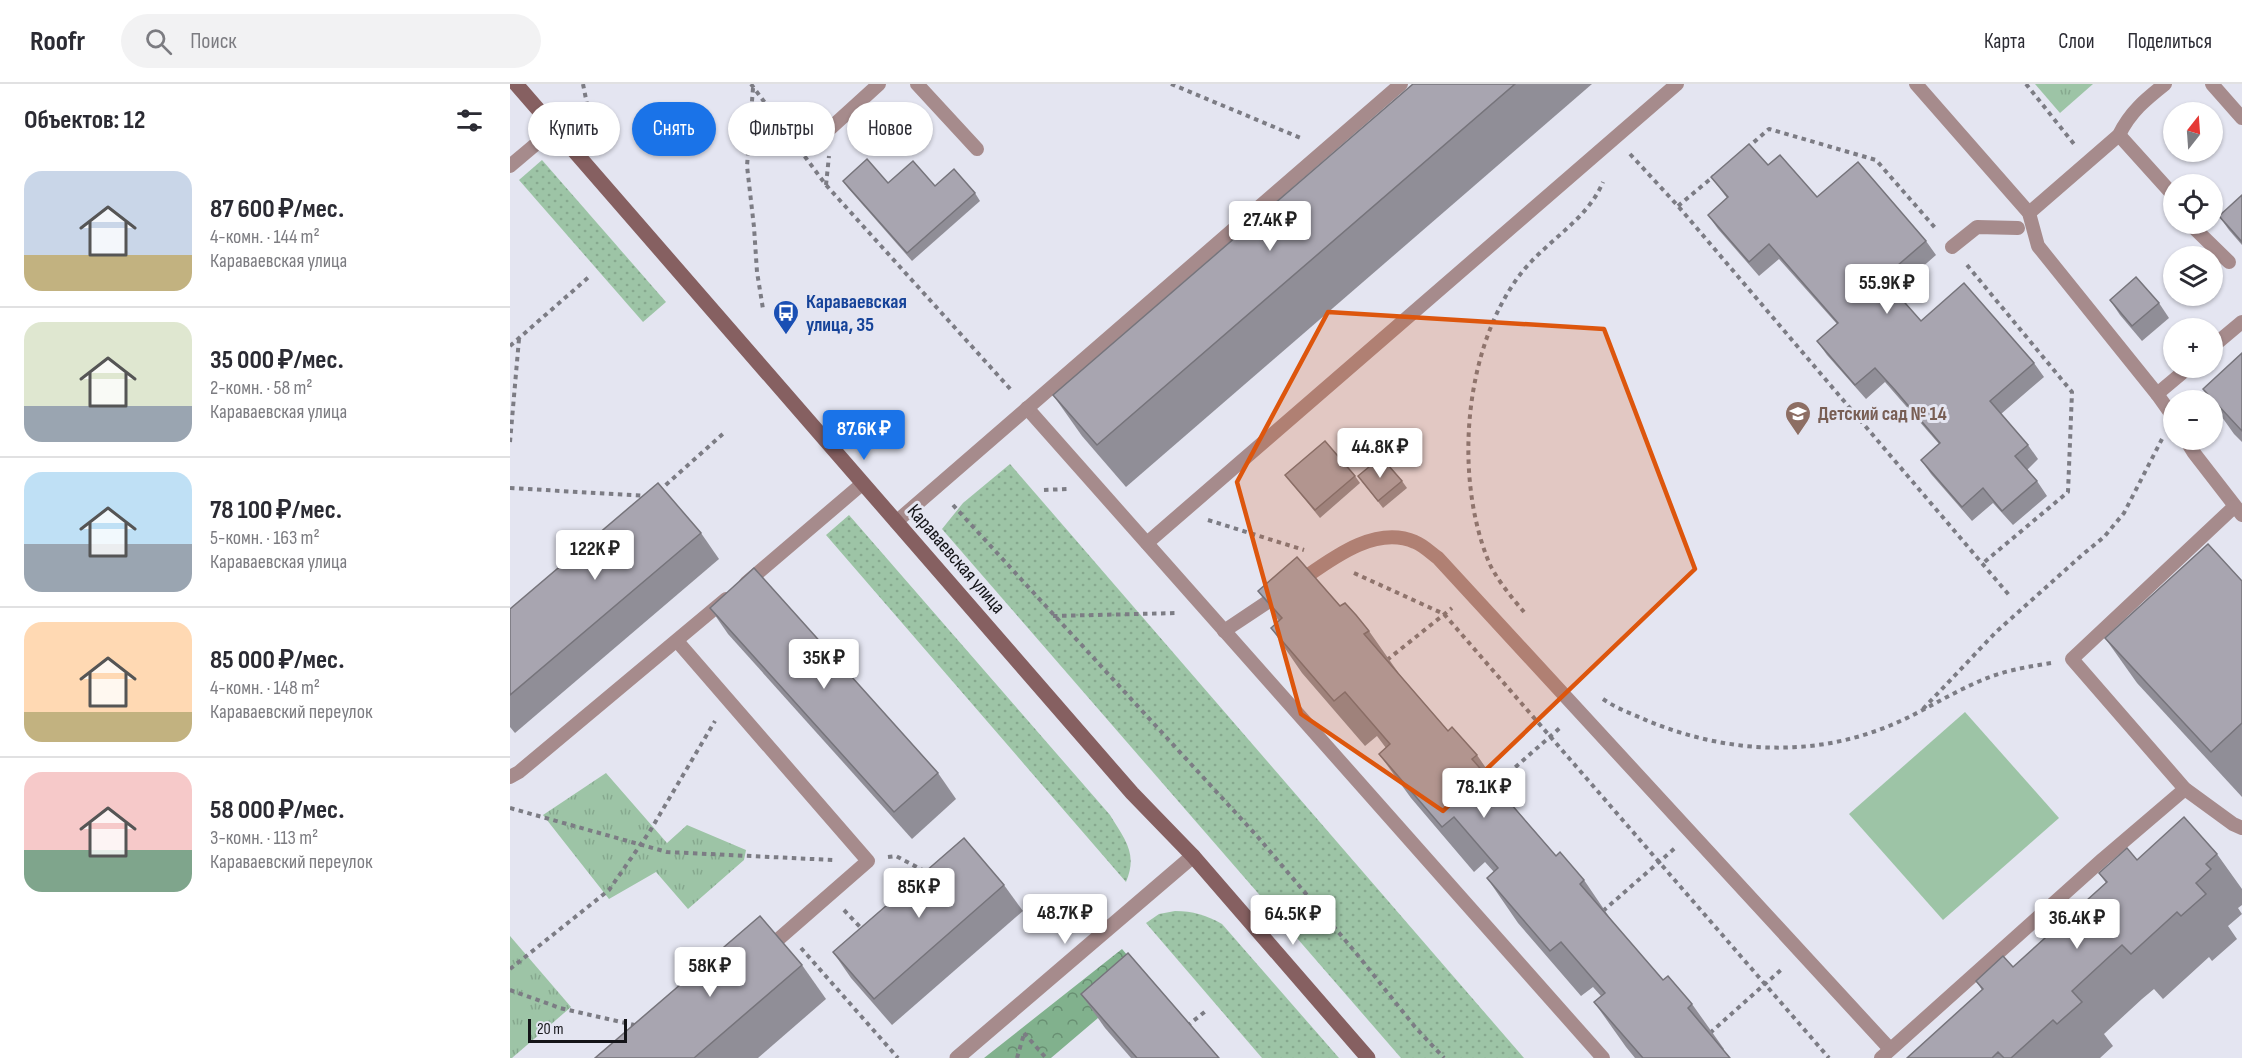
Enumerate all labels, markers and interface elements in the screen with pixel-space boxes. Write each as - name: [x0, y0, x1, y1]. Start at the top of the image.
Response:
- search box: [121, 14, 541, 68]
- text: Roofr: [30, 25, 85, 58]
- icon: search: [142, 25, 175, 58]
- text: Поиск: [190, 28, 237, 55]
- text: Карта: [1984, 29, 2025, 54]
- text: Слои: [2058, 29, 2094, 54]
- text: Поделиться: [2127, 29, 2212, 54]
- chip: Купить: [528, 102, 620, 156]
- chip: Снять: [632, 102, 716, 156]
- chip: Фильтры: [728, 102, 835, 156]
- chip: Новое: [847, 102, 933, 156]
- north arrow: [2163, 102, 2223, 162]
- map controls: [2163, 102, 2223, 450]
- icon: filters: [453, 104, 486, 137]
- text: Объектов: 12: [24, 105, 145, 136]
- button: locate: [2163, 174, 2223, 234]
- text: 87 600 ₽/мес.: [210, 194, 344, 225]
- icon: home: [72, 195, 144, 267]
- pin: 27.4K ₽: [1215, 201, 1325, 252]
- text: 27.4K ₽: [1243, 208, 1297, 232]
- text: 4-комн. · 144 m²: [210, 225, 320, 249]
- button: layers: [2163, 246, 2223, 306]
- text: Караваевская улица: [210, 249, 347, 273]
- pin: 55.9K ₽: [1832, 264, 1942, 315]
- text: 55.9K ₽: [1859, 271, 1915, 295]
- place label: Караваевская улица, 35: [806, 290, 907, 337]
- bus stop icon: Караваевская улица, 35: [771, 298, 801, 336]
- button: +: [2163, 318, 2223, 378]
- text: 35 000 ₽/мес.: [210, 345, 344, 376]
- icon: home: [72, 346, 144, 418]
- text: 2-комн. · 58 m²: [210, 376, 313, 400]
- button: −: [2163, 390, 2223, 450]
- school or university icon: Детский сад № 14: [1783, 399, 1813, 437]
- text: Караваевская улица: [210, 400, 347, 424]
- place label: Детский сад № 14: [1818, 402, 1947, 426]
- pin: 87.6K ₽: [809, 410, 919, 461]
- text: 87.6K ₽: [837, 417, 891, 441]
- pin: 44.8K ₽: [1325, 428, 1435, 479]
- text: 44.8K ₽: [1351, 435, 1409, 459]
- text: 78 100 ₽/мес.: [210, 495, 342, 526]
- icon: home: [72, 496, 144, 568]
- street label: Караваевская улица: [902, 499, 1010, 619]
- text: 5-комн. · 163 m²: [210, 526, 320, 550]
- pin: 122K ₽: [546, 530, 644, 581]
- text: 122K ₽: [570, 537, 620, 561]
- text: Караваевская улица: [210, 550, 347, 574]
- pin: 35K ₽: [782, 639, 866, 690]
- text: 85 000 ₽/мес.: [210, 645, 344, 676]
- icon: home: [72, 646, 144, 718]
- text: 35K ₽: [803, 646, 845, 670]
- text: 4-комн. · 148 m²: [210, 676, 320, 700]
- text: Караваевский переулок: [210, 700, 373, 724]
- pin: 78.1K ₽: [1429, 768, 1539, 819]
- text: 78.1K ₽: [1456, 775, 1512, 799]
- text: 58 000 ₽/мес.: [210, 795, 344, 826]
- icon: home: [72, 796, 144, 868]
- text: 3-комн. · 113 m²: [210, 826, 318, 850]
- text: Караваевский переулок: [210, 850, 373, 874]
- pin: 85K ₽: [877, 868, 961, 919]
- text: 85K ₽: [898, 875, 940, 899]
- pin: 48.7K ₽: [1010, 894, 1120, 945]
- pin: 64.5K ₽: [1238, 895, 1348, 946]
- pin: 36.4K ₽: [2022, 899, 2132, 950]
- text: 48.7K ₽: [1037, 901, 1093, 925]
- text: 64.5K ₽: [1265, 902, 1321, 926]
- text: 36.4K ₽: [2049, 906, 2105, 930]
- pin: 58K ₽: [668, 947, 752, 998]
- text: 58K ₽: [689, 954, 731, 978]
- scale bar: [528, 1016, 627, 1044]
- text: 20 m: [537, 1020, 564, 1039]

